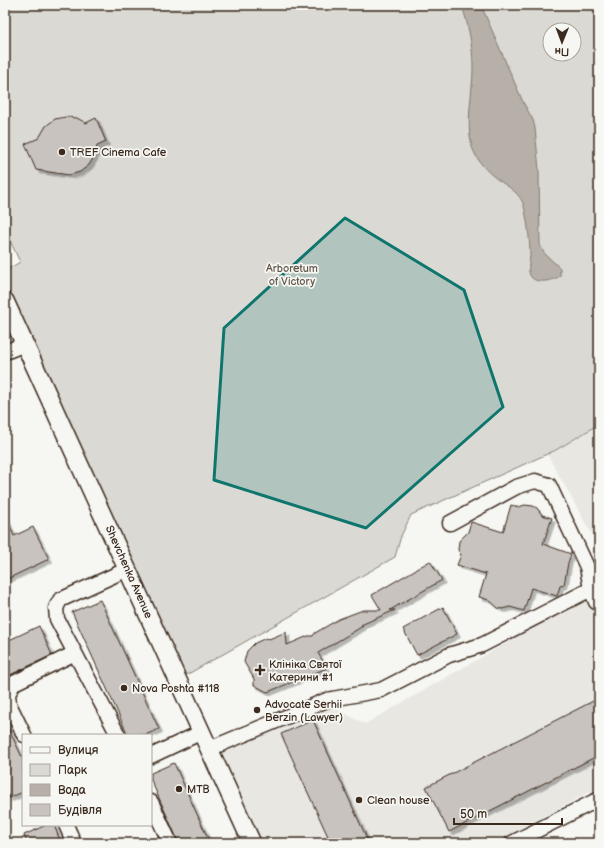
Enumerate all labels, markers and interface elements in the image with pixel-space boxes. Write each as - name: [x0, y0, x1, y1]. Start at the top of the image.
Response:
- north arrow: [542, 22, 582, 62]
- text: Пн: [554, 45, 569, 58]
- place label: TREF Cinema Cafe: [70, 146, 167, 159]
- marker: TREF Cinema Cafe: [57, 147, 67, 157]
- park label: Arboretum of Victory: [266, 262, 318, 288]
- street label: Shevchenka Avenue: [103, 524, 156, 621]
- place label: Клініка Святої Катерини #1: [269, 658, 342, 684]
- marker: Клініка Святої Катерини #1: [254, 664, 266, 676]
- place label: Nova Poshta #118: [132, 682, 219, 695]
- marker: Nova Poshta #118: [119, 683, 129, 693]
- place label: Advocate Serhii Berzin (Lawyer): [265, 698, 343, 724]
- marker: Advocate Serhii Berzin (Lawyer): [252, 705, 262, 715]
- legend: [22, 734, 152, 826]
- text: Вулиця: [58, 743, 99, 758]
- text: Парк: [58, 763, 88, 778]
- text: Вода: [58, 783, 86, 798]
- place label: МТВ: [187, 783, 210, 796]
- marker: МТВ: [174, 784, 184, 794]
- place label: Clean house: [367, 794, 430, 807]
- marker: Clean house: [354, 795, 364, 805]
- scale bar: [454, 800, 562, 826]
- text: Будівля: [58, 803, 102, 818]
- text: 50 m: [460, 807, 487, 822]

